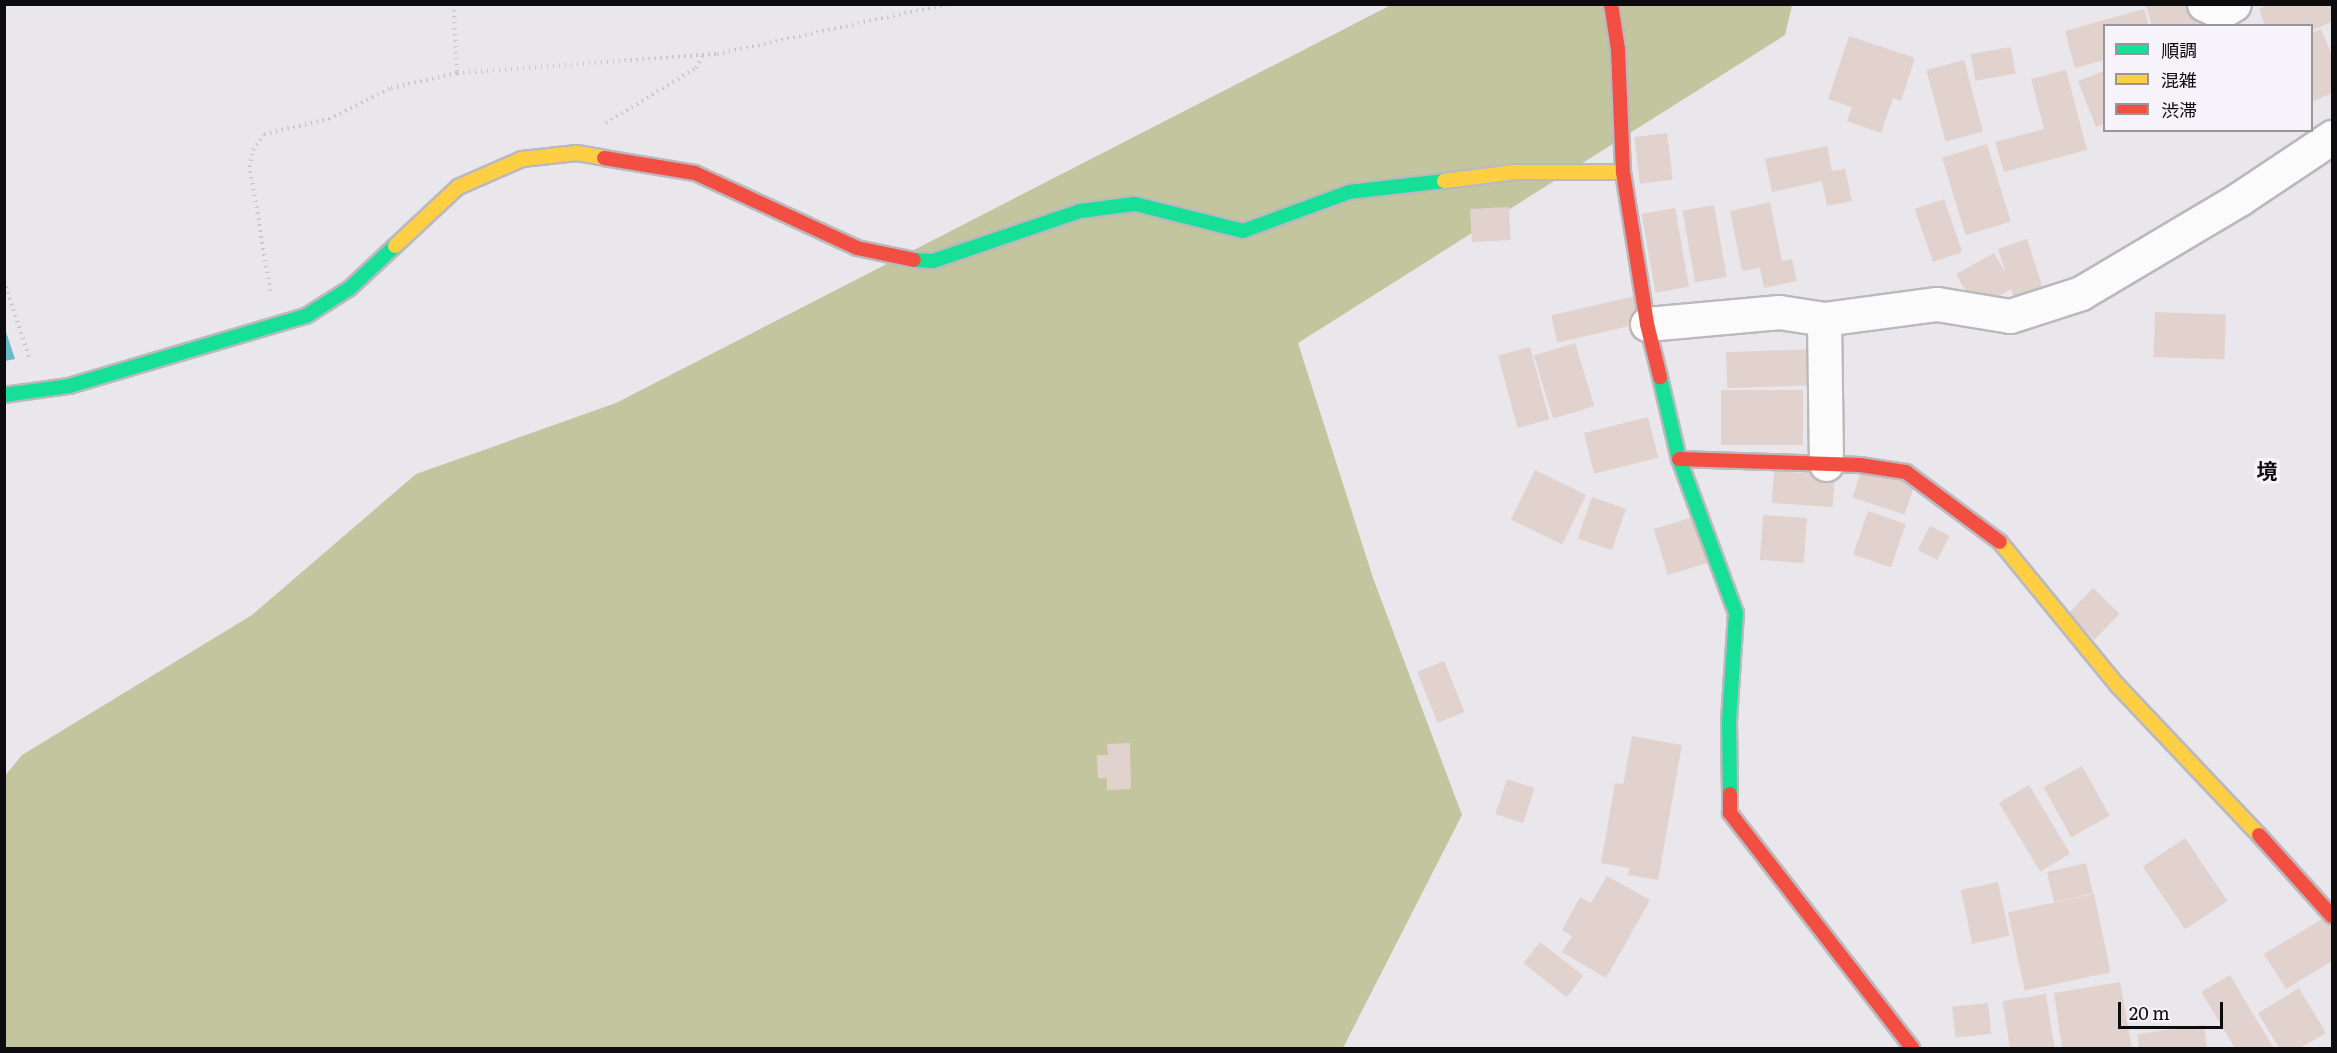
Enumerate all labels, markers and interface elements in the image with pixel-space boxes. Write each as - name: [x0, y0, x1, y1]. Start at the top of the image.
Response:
- legend: [2103, 24, 2313, 132]
- text: 順調: [2161, 36, 2197, 63]
- text: 混雑: [2161, 66, 2197, 93]
- text: 渋滞: [2161, 96, 2197, 123]
- district label: 境: [2257, 457, 2277, 483]
- scale bar: [2121, 990, 2226, 1028]
- text: 20 m: [2129, 999, 2170, 1026]

